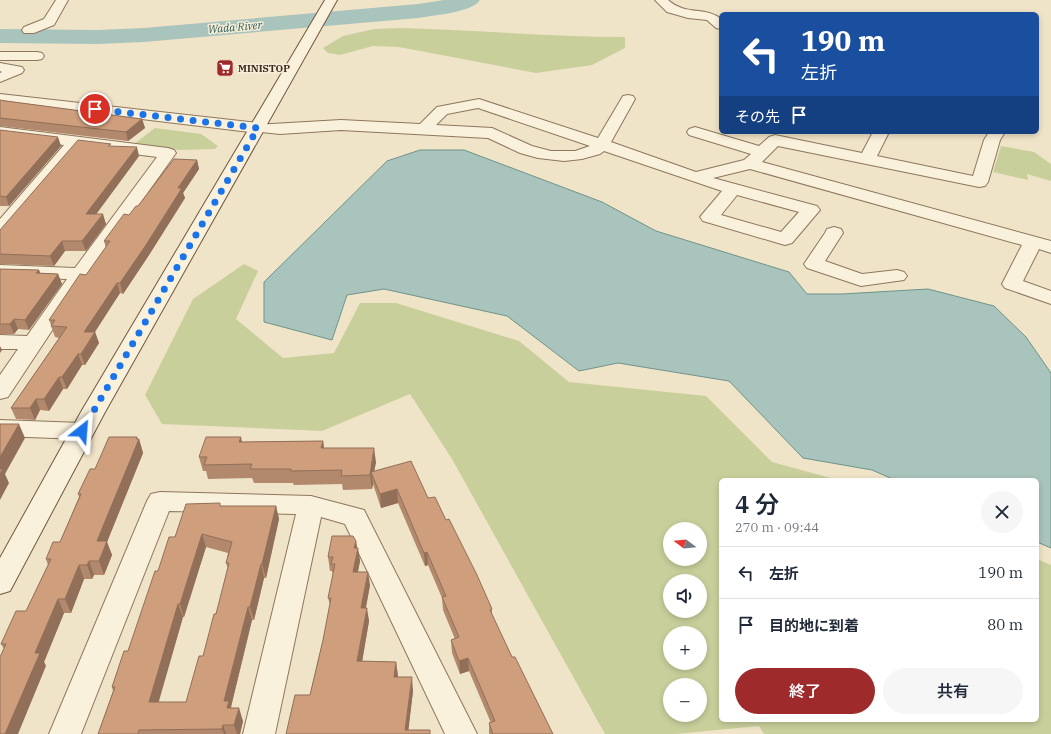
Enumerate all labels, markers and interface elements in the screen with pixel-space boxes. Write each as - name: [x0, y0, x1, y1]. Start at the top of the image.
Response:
- water label: Wada River: [207, 18, 264, 36]
- text: 190 m: [801, 22, 885, 59]
- icon: left: [735, 28, 787, 80]
- supermarket icon: MINISTOP: [215, 58, 235, 78]
- text: 左折: [801, 61, 837, 84]
- place label: MINISTOP: [238, 62, 290, 75]
- pin: [78, 92, 112, 126]
- icon: arrive: [84, 98, 106, 120]
- icon: arrive: [788, 104, 810, 126]
- text: その先: [735, 107, 780, 126]
- position arrow: [61, 410, 103, 452]
- text: 4 分: [735, 488, 779, 520]
- button: close: [981, 491, 1023, 533]
- text: 270 m · 09:44: [735, 519, 819, 536]
- north arrow: [663, 522, 707, 566]
- map controls: [663, 522, 707, 722]
- icon: left: [735, 562, 757, 584]
- text: 190 m: [978, 563, 1023, 582]
- text: 左折: [769, 564, 799, 583]
- button: sound: [663, 574, 707, 618]
- icon: arrive: [735, 614, 757, 636]
- text: 80 m: [987, 615, 1023, 634]
- text: 目的地に到着: [769, 616, 859, 635]
- button: +: [663, 626, 707, 670]
- button: 終了: [735, 668, 875, 714]
- button: 共有: [883, 668, 1023, 714]
- button: −: [663, 678, 707, 722]

